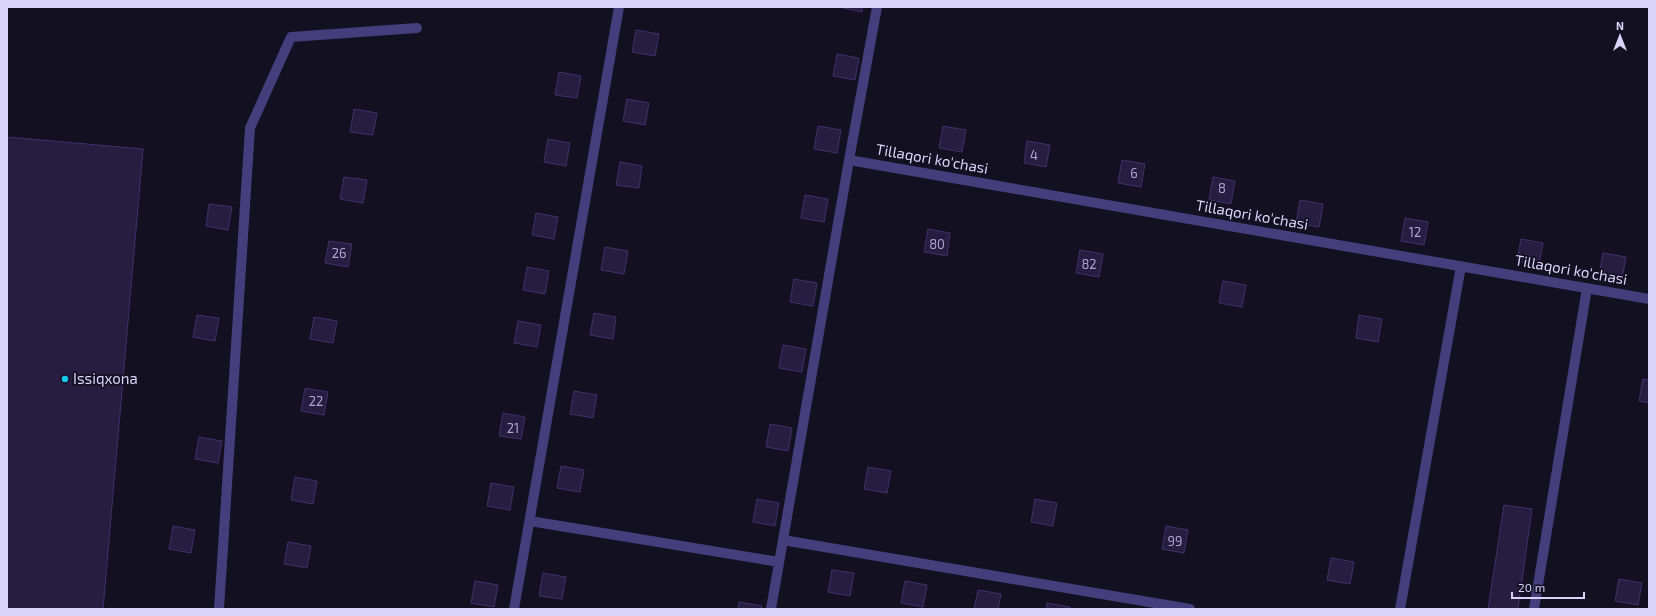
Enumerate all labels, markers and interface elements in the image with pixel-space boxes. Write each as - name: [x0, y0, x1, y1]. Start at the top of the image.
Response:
- north arrow: [1600, 16, 1640, 56]
- text: N: [1616, 19, 1624, 32]
- street label: Tillaqori ko'chasi: [875, 139, 990, 177]
- house number: 4: [1030, 147, 1038, 163]
- house number: 6: [1130, 165, 1138, 181]
- house number: 8: [1218, 180, 1226, 196]
- street label: Tillaqori ko'chasi: [1195, 195, 1310, 233]
- house number: 12: [1409, 224, 1421, 240]
- house number: 80: [929, 236, 945, 252]
- house number: 26: [332, 245, 346, 261]
- street label: Tillaqori ko'chasi: [1514, 250, 1629, 288]
- house number: 82: [1081, 256, 1097, 272]
- place label: Issiqxona: [73, 369, 138, 387]
- marker: Issiqxona: [60, 374, 70, 384]
- house number: 22: [309, 393, 323, 409]
- house number: 21: [507, 420, 519, 436]
- house number: 99: [1168, 533, 1182, 549]
- scale bar: [1512, 574, 1584, 600]
- text: 20 m: [1518, 580, 1545, 594]

